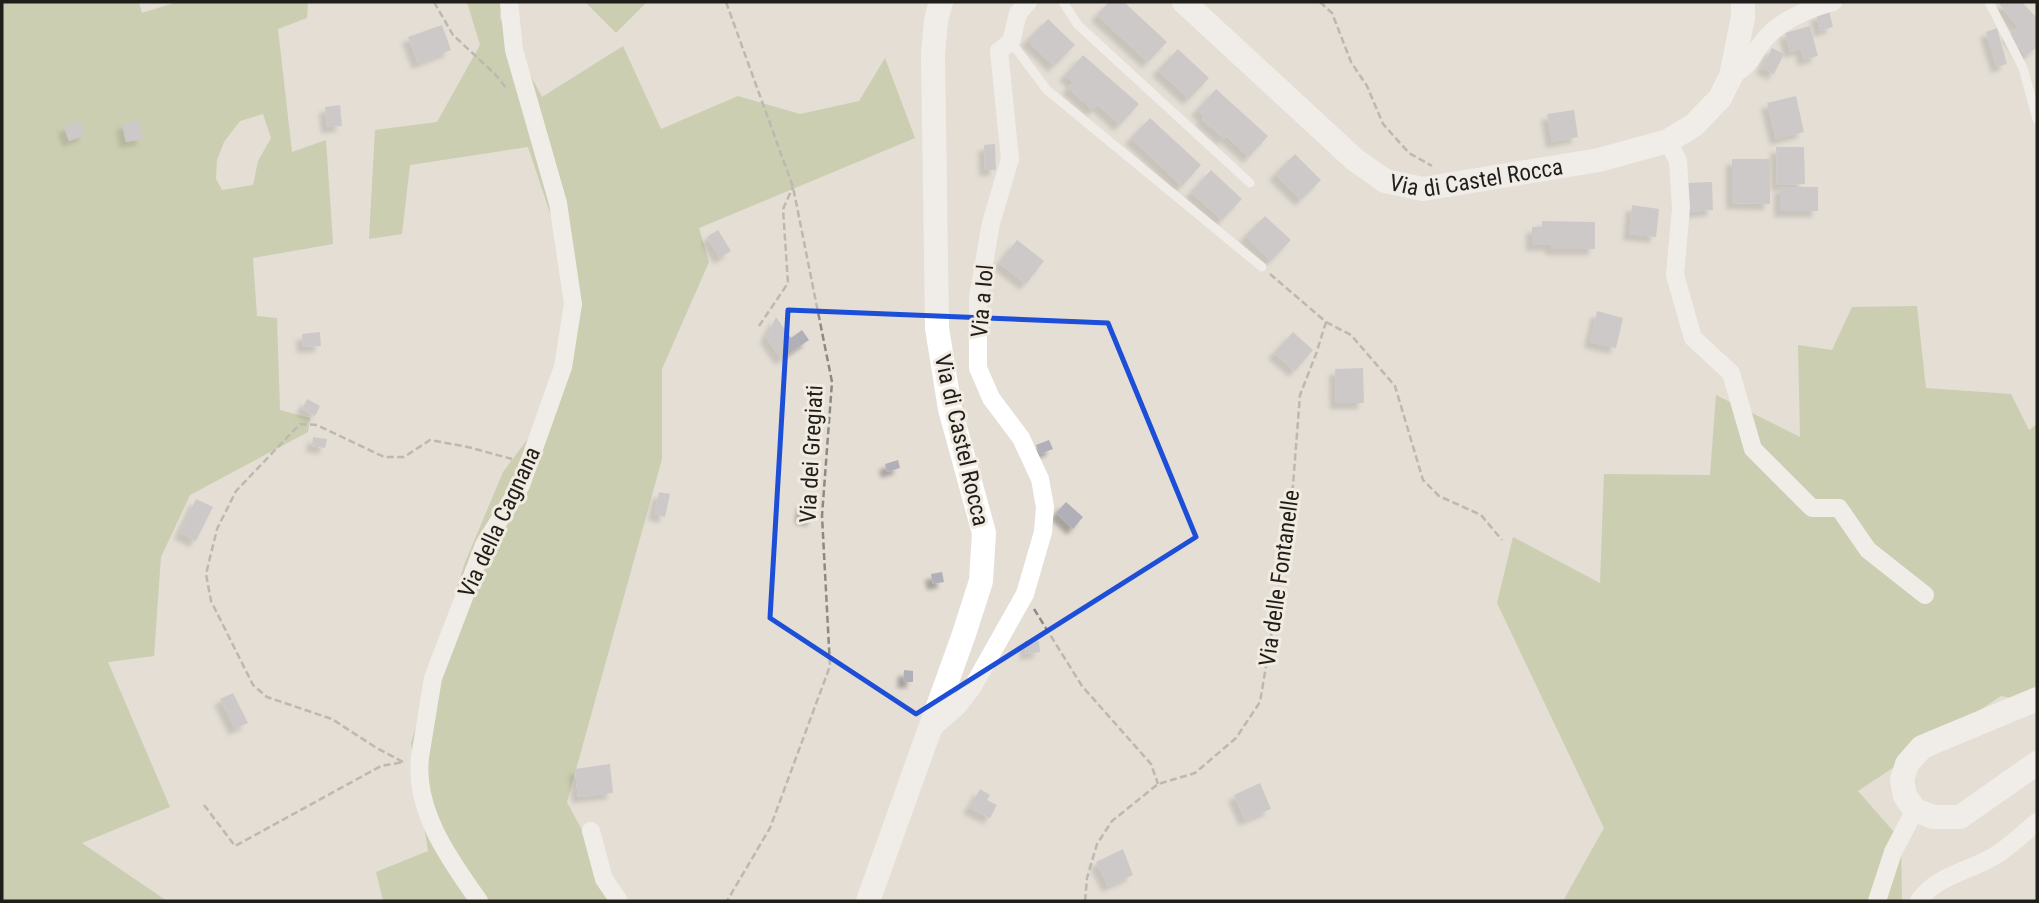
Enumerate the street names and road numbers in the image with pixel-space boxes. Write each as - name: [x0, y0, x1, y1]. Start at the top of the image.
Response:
- street label: Via di Castel Rocca: [1387, 153, 1565, 203]
- street label: Via a Iol: [966, 263, 999, 339]
- street label: Via di Castel Rocca: [929, 352, 994, 528]
- street label: Via dei Gregiati: [794, 384, 829, 524]
- street label: Via della Cagnana: [453, 443, 546, 602]
- street label: Via delle Fontanelle: [1254, 488, 1305, 668]

